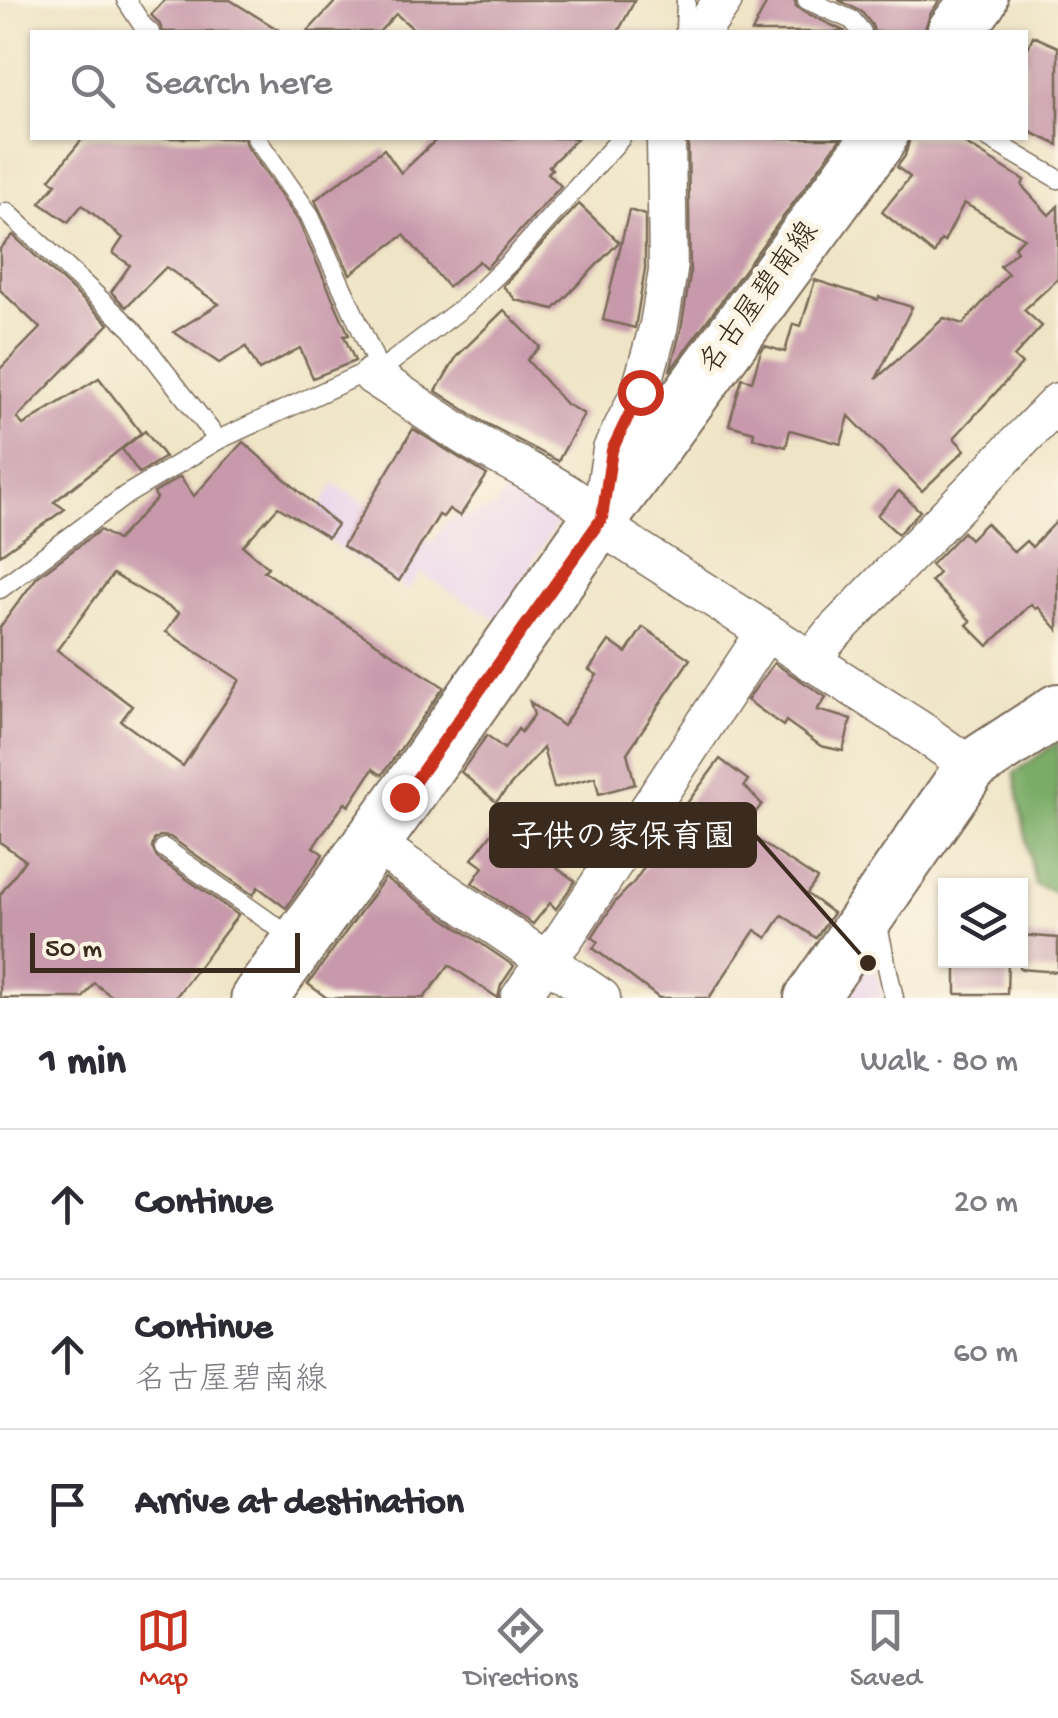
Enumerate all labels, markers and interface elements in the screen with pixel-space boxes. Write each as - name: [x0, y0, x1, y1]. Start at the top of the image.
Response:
- search box: [30, 30, 1028, 140]
- icon: search: [65, 58, 120, 113]
- text: Search here: [145, 63, 332, 107]
- street label: 名古屋碧南線: [692, 215, 828, 382]
- route start: [618, 370, 664, 416]
- route end: [382, 775, 428, 821]
- callout: 子供の家保育園: [491, 804, 755, 866]
- text: 子供の家保育園: [511, 819, 735, 859]
- map controls: [938, 878, 1028, 968]
- button: layers: [938, 878, 1028, 968]
- scale bar: [30, 928, 300, 973]
- text: 50 m: [45, 934, 102, 967]
- text: 1 min: [40, 1039, 126, 1088]
- text: Walk · 80 m: [861, 1044, 1018, 1082]
- icon: ahead: [40, 1177, 95, 1232]
- text: Continue: [135, 1182, 273, 1226]
- text: 20 m: [954, 1185, 1018, 1223]
- text: Continue: [135, 1307, 273, 1351]
- icon: ahead: [40, 1327, 95, 1382]
- text: 60 m: [953, 1335, 1018, 1373]
- text: 名古屋碧南線: [135, 1363, 327, 1401]
- icon: arrive: [40, 1477, 95, 1532]
- text: Arrive at destination: [135, 1482, 464, 1526]
- tab: Map: [136, 1603, 191, 1696]
- tab: Directions: [464, 1603, 578, 1696]
- tab: Saved: [850, 1603, 922, 1696]

